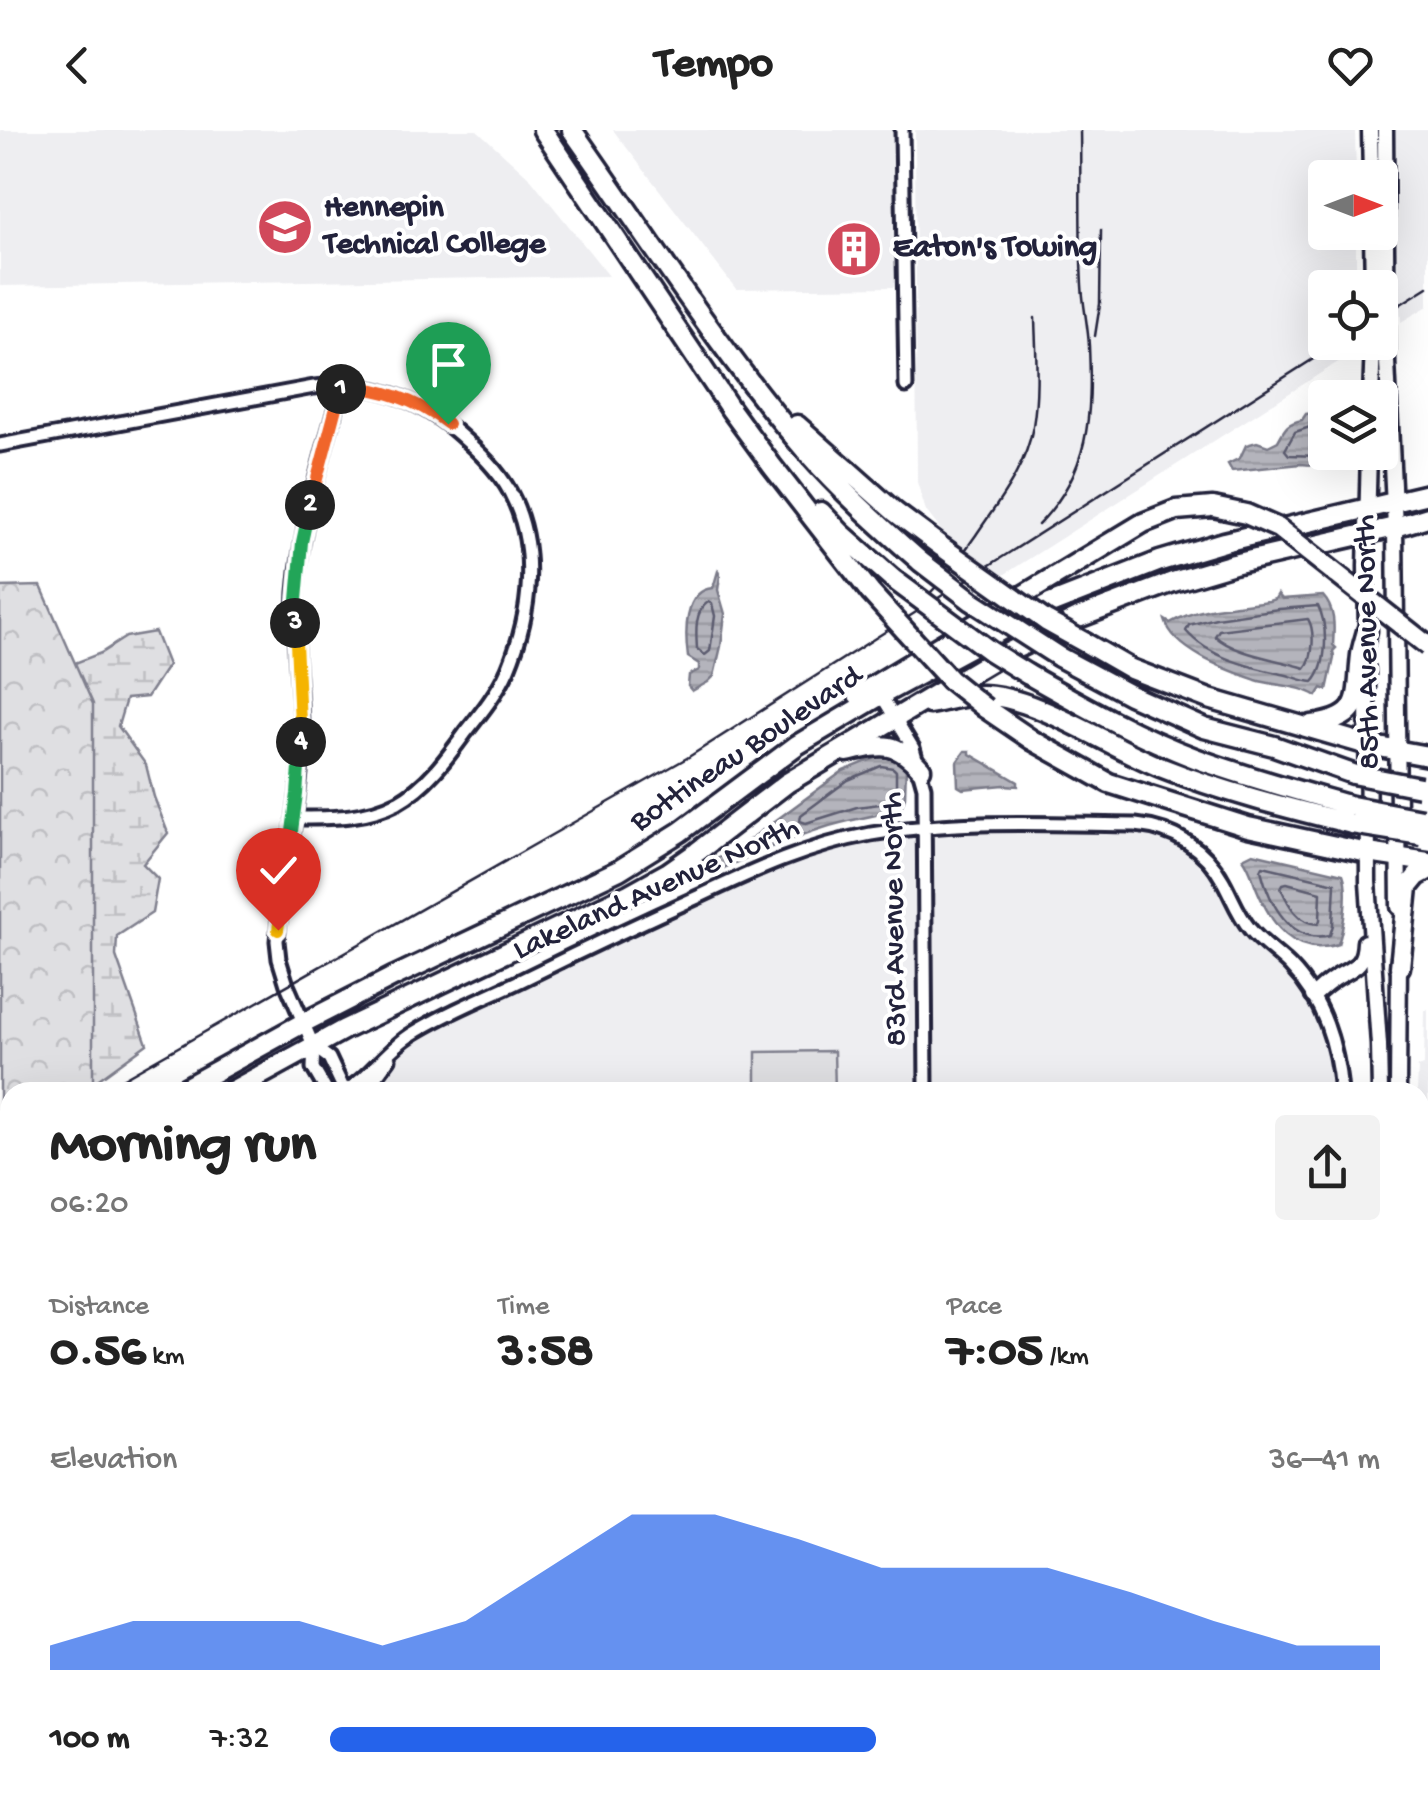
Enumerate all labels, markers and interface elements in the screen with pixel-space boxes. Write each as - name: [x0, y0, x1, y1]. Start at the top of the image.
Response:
- icon: back: [50, 38, 105, 93]
- icon: heart: [1323, 38, 1378, 93]
- text: Tempo: [655, 39, 773, 92]
- north arrow: [1308, 160, 1398, 250]
- map controls: [1308, 160, 1398, 470]
- place label: Hennepin Technical College: [321, 190, 547, 265]
- school or university icon: Hennepin Technical College: [255, 197, 315, 257]
- building icon: Eaton's Towing: [824, 219, 884, 279]
- place label: Eaton's Towing: [893, 230, 1097, 268]
- button: locate: [1308, 270, 1398, 360]
- pin: [406, 322, 491, 425]
- icon: arrive: [421, 337, 476, 392]
- pin: 1: [316, 364, 366, 414]
- text: 1: [335, 372, 347, 405]
- button: layers: [1308, 380, 1398, 470]
- pin: 2: [285, 480, 335, 530]
- text: 2: [303, 488, 317, 521]
- street label: 85th Avenue North: [1348, 514, 1390, 770]
- pin: 3: [270, 598, 320, 648]
- text: 3: [288, 606, 302, 639]
- street label: Bottineau Boulevard: [623, 657, 872, 842]
- pin: 4: [276, 717, 326, 767]
- text: 4: [294, 725, 308, 758]
- street label: 83rd Avenue North: [875, 791, 917, 1047]
- street label: Lakeland Avenue North: [508, 810, 806, 970]
- pin: [236, 828, 321, 931]
- icon: check: [251, 843, 306, 898]
- button: share: [1275, 1115, 1380, 1220]
- text: Morning run: [50, 1116, 316, 1180]
- text: 06:20: [50, 1186, 128, 1224]
- text: Distance: [50, 1291, 149, 1324]
- text: Time: [498, 1291, 550, 1324]
- text: Pace: [947, 1291, 1002, 1324]
- text: 0.56: [50, 1324, 146, 1383]
- text: 3:58: [498, 1324, 594, 1383]
- text: 7:05: [947, 1324, 1043, 1383]
- text: km: [146, 1341, 185, 1374]
- text: /km: [1043, 1341, 1089, 1374]
- text: Elevation: [50, 1442, 177, 1480]
- text: 36–41 m: [1269, 1442, 1380, 1480]
- text: 100 m: [50, 1721, 130, 1759]
- text: 7:32: [210, 1721, 269, 1759]

